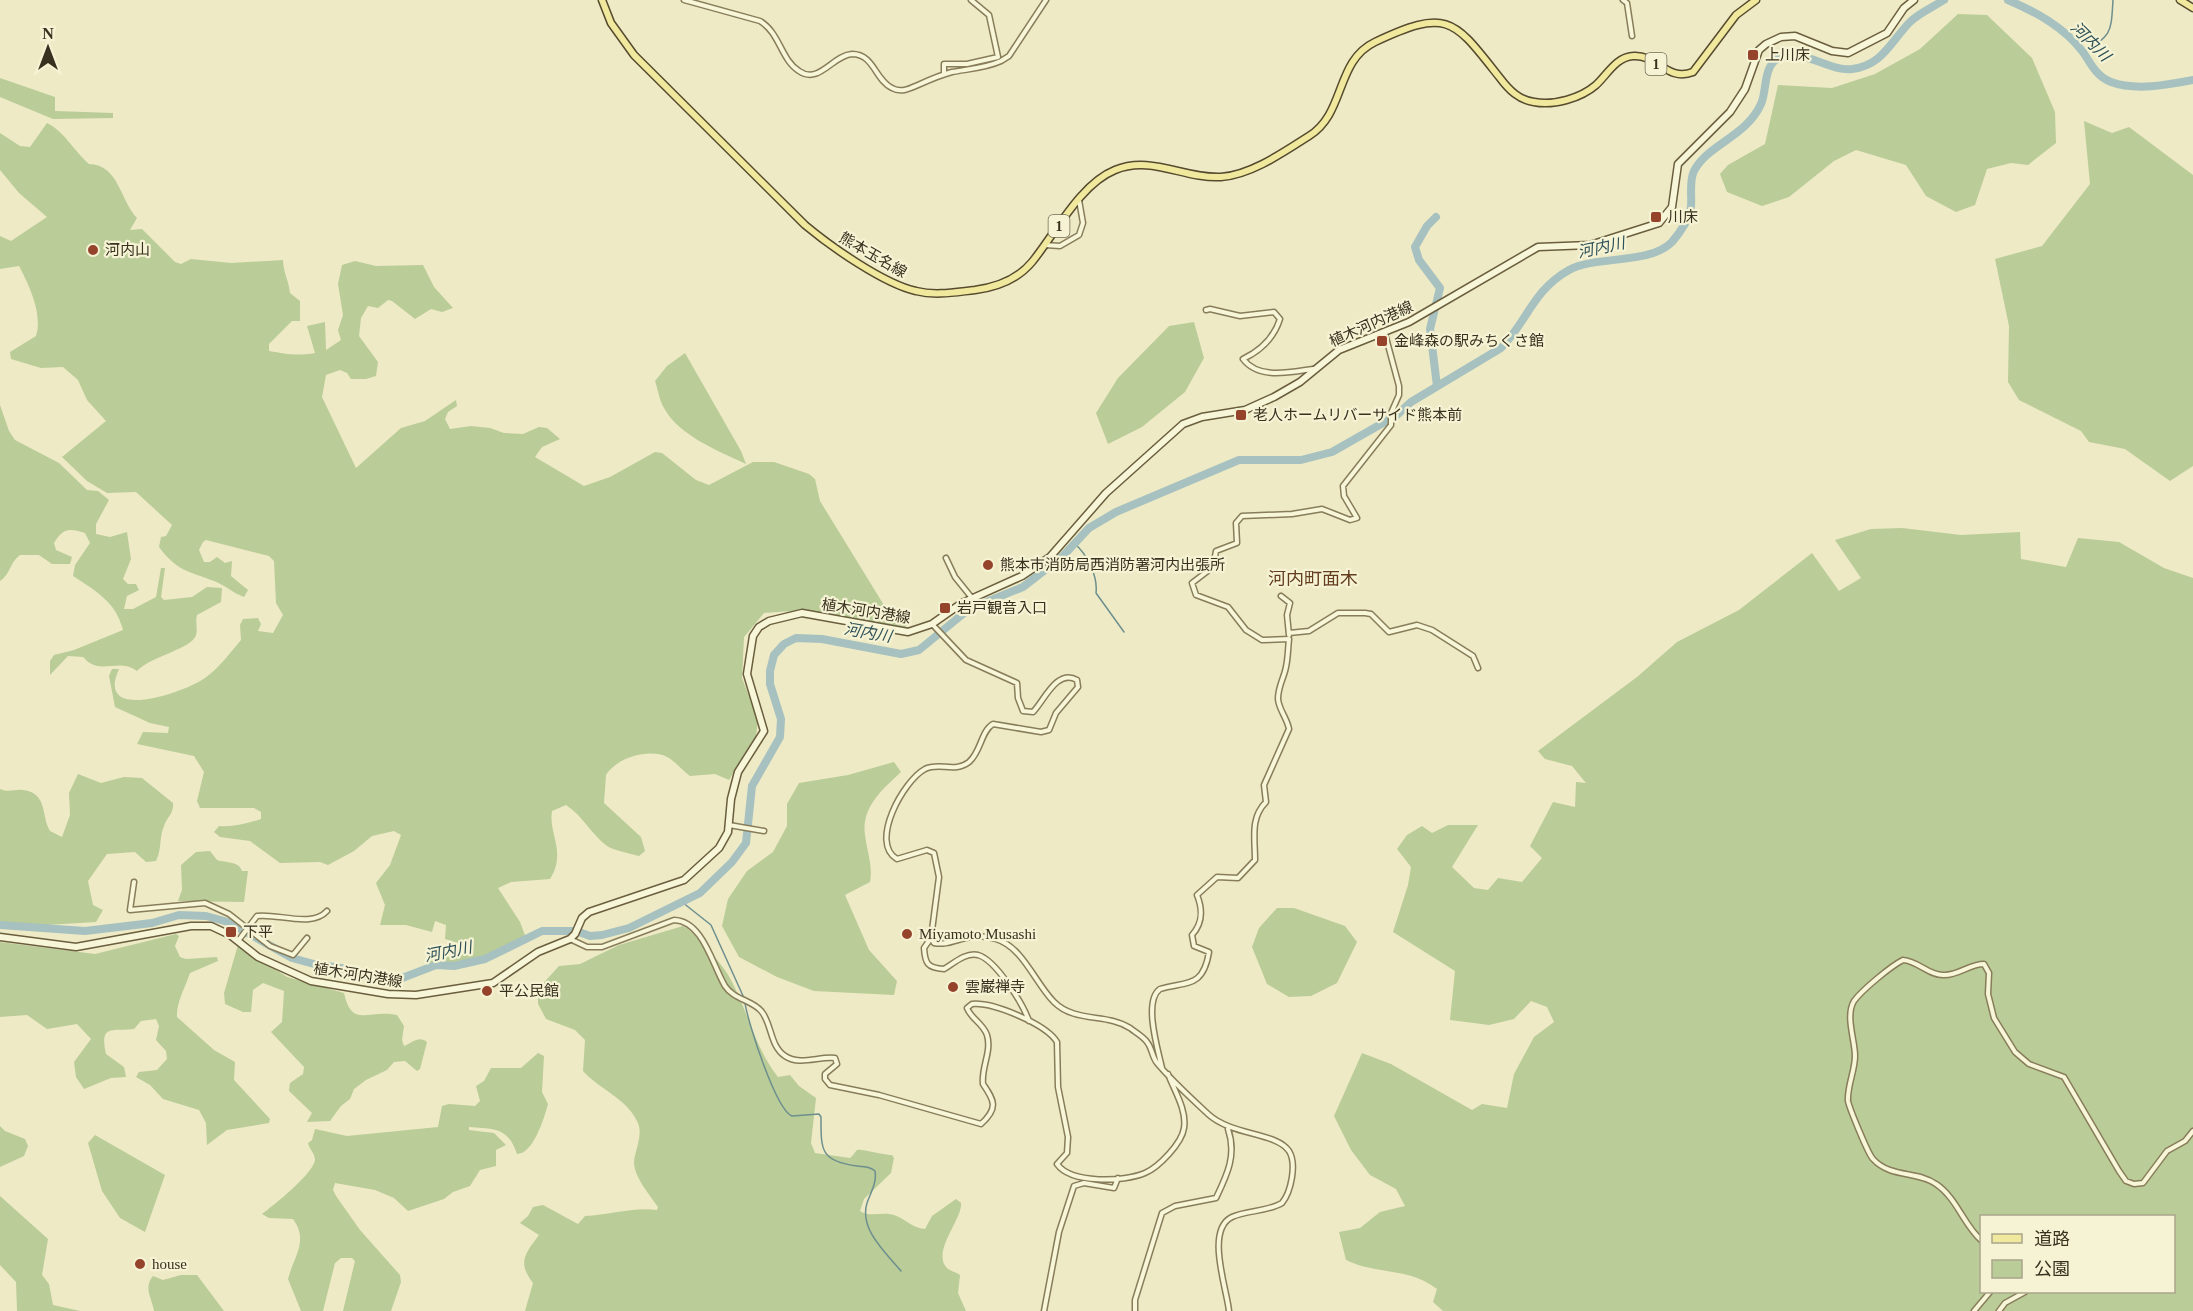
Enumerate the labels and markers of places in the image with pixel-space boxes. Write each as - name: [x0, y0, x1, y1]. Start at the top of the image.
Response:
- place label: 上川床: [1765, 47, 1810, 63]
- marker: 上川床: [1746, 48, 1760, 62]
- place label: 川床: [1668, 209, 1698, 225]
- marker: 川床: [1649, 210, 1663, 224]
- place label: 河内山: [105, 242, 150, 258]
- marker: 河内山: [86, 243, 100, 257]
- place label: 金峰森の駅みちくさ館: [1394, 332, 1544, 349]
- marker: 金峰森の駅みちくさ館: [1375, 334, 1389, 348]
- place label: 老人ホームリバーサイド熊本前: [1253, 407, 1462, 423]
- marker: 老人ホームリバーサイド熊本前: [1234, 408, 1248, 422]
- place label: 熊本市消防局西消防署河内出張所: [1000, 557, 1225, 573]
- marker: 熊本市消防局西消防署河内出張所: [981, 558, 995, 572]
- place label: 岩戸観音入口: [957, 600, 1047, 616]
- marker: 岩戸観音入口: [938, 601, 952, 615]
- place label: 下平: [243, 924, 273, 940]
- marker: 下平: [224, 925, 238, 939]
- place label: Miyamoto Musashi: [919, 926, 1036, 942]
- marker: Miyamoto Musashi: [900, 927, 914, 941]
- place label: 雲巌禅寺: [965, 979, 1025, 995]
- marker: 雲巌禅寺: [946, 980, 960, 994]
- place label: 平公民館: [499, 983, 559, 999]
- marker: 平公民館: [480, 984, 494, 998]
- place label: house: [152, 1256, 187, 1272]
- marker: house: [133, 1257, 147, 1271]

